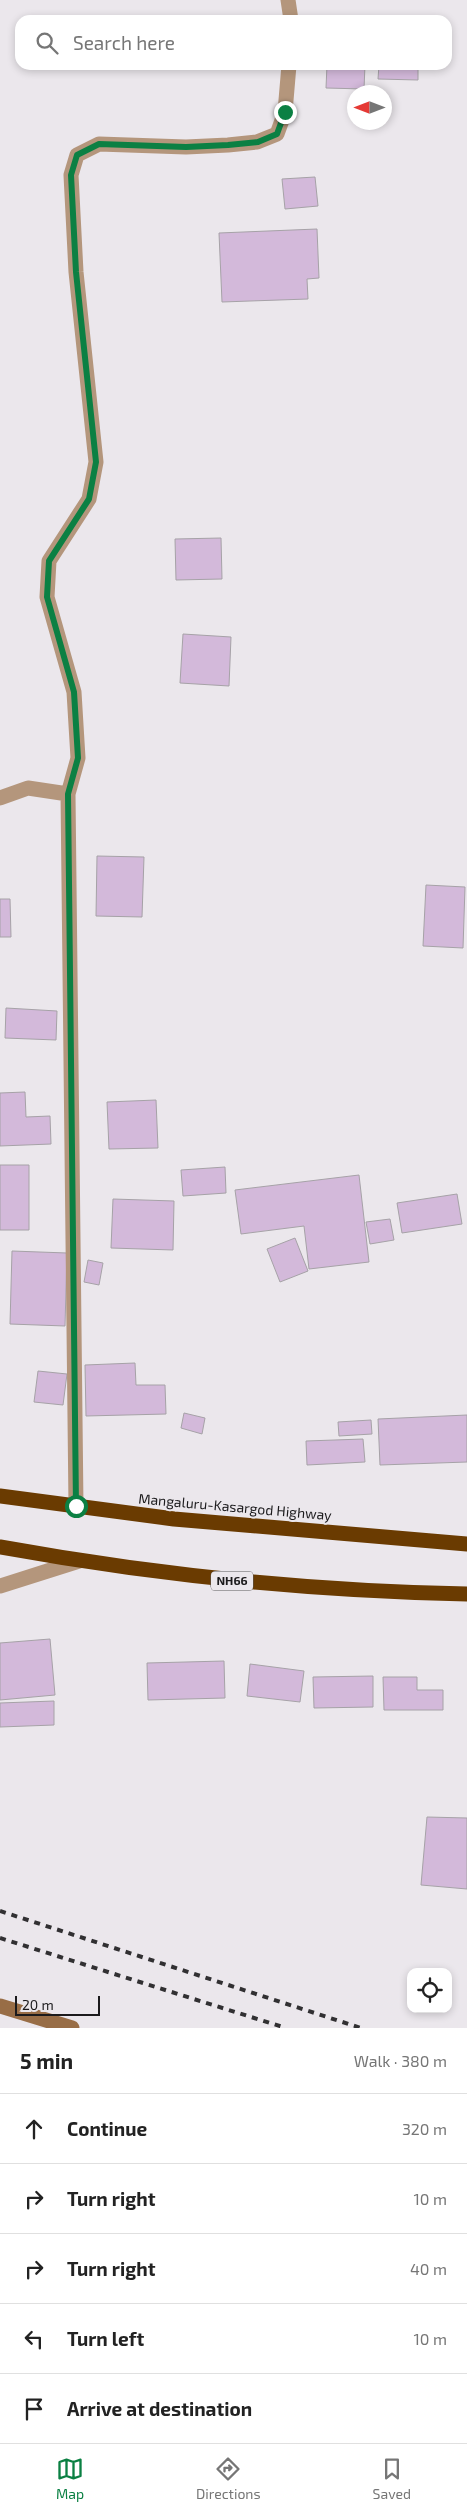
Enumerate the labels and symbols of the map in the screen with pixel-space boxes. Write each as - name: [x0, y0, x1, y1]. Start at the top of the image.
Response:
- north arrow: [347, 85, 392, 130]
- route end: [274, 101, 297, 124]
- street label: Mangaluru-Kasargod Highway: [138, 1490, 333, 1523]
- route start: [65, 1495, 88, 1518]
- road number: NH66: [211, 1572, 253, 1590]
- scale bar: [15, 1993, 100, 2016]

